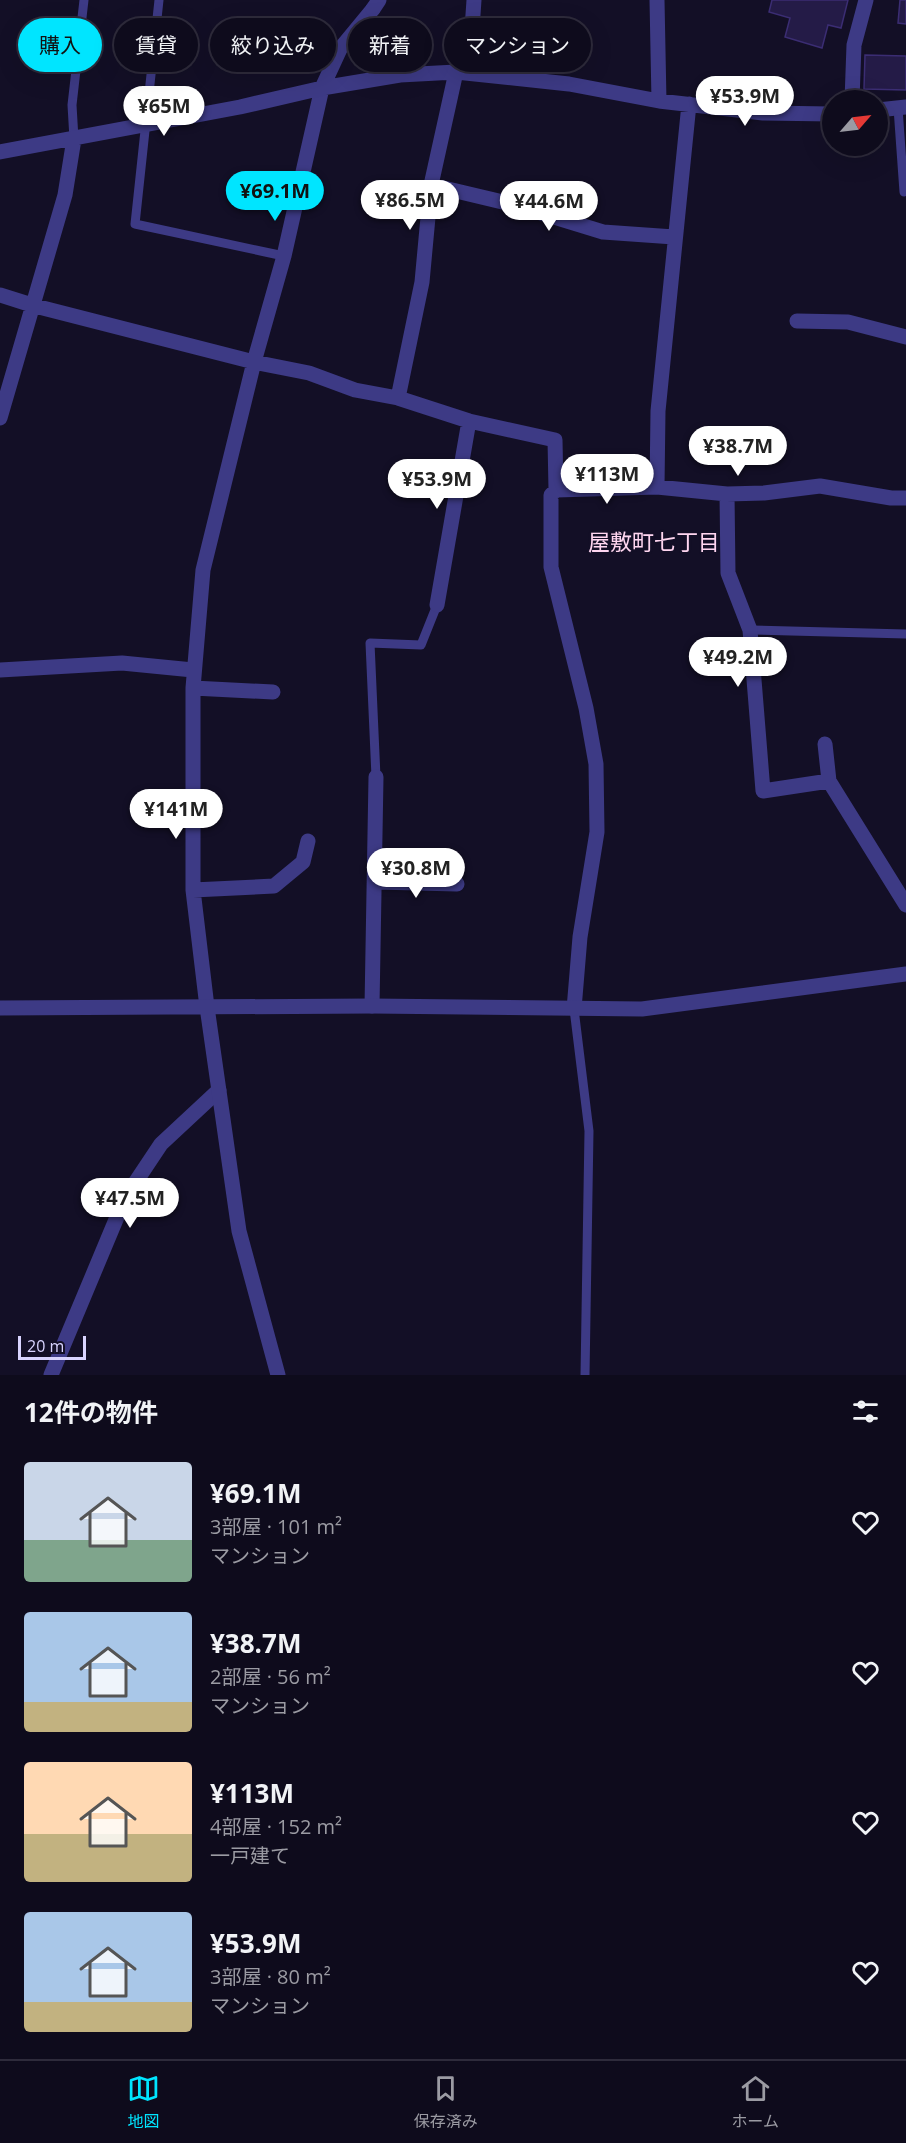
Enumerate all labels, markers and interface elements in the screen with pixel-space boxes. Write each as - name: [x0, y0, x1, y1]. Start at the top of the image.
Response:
- chip: 購入: [18, 18, 102, 72]
- chip: 賃貸: [114, 18, 198, 72]
- chip: 絞り込み: [210, 18, 336, 72]
- chip: 新着: [348, 18, 432, 72]
- chip: マンション: [444, 18, 591, 72]
- pin: ¥53.9M: [696, 76, 794, 127]
- text: ¥53.9M: [710, 82, 780, 109]
- pin: ¥65M: [128, 86, 200, 137]
- north arrow: [822, 90, 888, 156]
- map controls: [822, 90, 888, 156]
- text: ¥65M: [137, 92, 191, 119]
- pin: ¥69.1M: [226, 171, 324, 222]
- text: ¥69.1M: [240, 177, 310, 204]
- pin: ¥86.5M: [361, 180, 459, 231]
- pin: ¥44.6M: [500, 181, 598, 232]
- text: ¥86.5M: [375, 186, 445, 213]
- text: ¥44.6M: [514, 187, 584, 214]
- pin: ¥38.7M: [689, 426, 787, 477]
- text: ¥38.7M: [703, 432, 773, 459]
- pin: ¥113M: [565, 454, 649, 505]
- pin: ¥53.9M: [388, 459, 486, 510]
- text: ¥113M: [575, 460, 639, 487]
- text: ¥53.9M: [402, 465, 472, 492]
- district label: 屋敷町七丁目: [588, 526, 720, 556]
- pin: ¥49.2M: [689, 637, 787, 688]
- text: ¥49.2M: [703, 643, 773, 670]
- pin: ¥141M: [134, 789, 218, 840]
- text: ¥141M: [144, 795, 208, 822]
- pin: ¥30.8M: [367, 848, 465, 899]
- text: ¥30.8M: [381, 854, 451, 881]
- pin: ¥47.5M: [81, 1178, 179, 1229]
- text: ¥47.5M: [95, 1184, 165, 1211]
- scale bar: [18, 1333, 86, 1360]
- text: 20 m: [27, 1335, 64, 1357]
- text: 12件の物件: [24, 1394, 158, 1430]
- icon: filters: [849, 1395, 882, 1428]
- text: ¥69.1M: [210, 1475, 301, 1511]
- icon: home: [72, 1486, 144, 1558]
- icon: heart: [849, 1506, 882, 1539]
- text: 3部屋 · 101 m²: [210, 1513, 342, 1540]
- text: マンション: [210, 1542, 310, 1569]
- text: ¥38.7M: [210, 1625, 301, 1661]
- icon: home: [72, 1636, 144, 1708]
- icon: heart: [849, 1656, 882, 1689]
- text: 2部屋 · 56 m²: [210, 1663, 331, 1690]
- text: マンション: [210, 1692, 310, 1719]
- text: ¥113M: [210, 1775, 294, 1811]
- icon: home: [72, 1786, 144, 1858]
- icon: heart: [849, 1806, 882, 1839]
- text: 4部屋 · 152 m²: [210, 1813, 342, 1840]
- text: 一戸建て: [210, 1842, 290, 1869]
- text: ¥53.9M: [210, 1925, 301, 1961]
- icon: home: [72, 1936, 144, 2008]
- icon: heart: [849, 1956, 882, 1989]
- text: 3部屋 · 80 m²: [210, 1963, 331, 1990]
- text: マンション: [210, 1992, 310, 2019]
- tab: 地図: [127, 2072, 160, 2132]
- tab: 保存済み: [414, 2072, 478, 2132]
- tab: ホーム: [732, 2072, 779, 2132]

